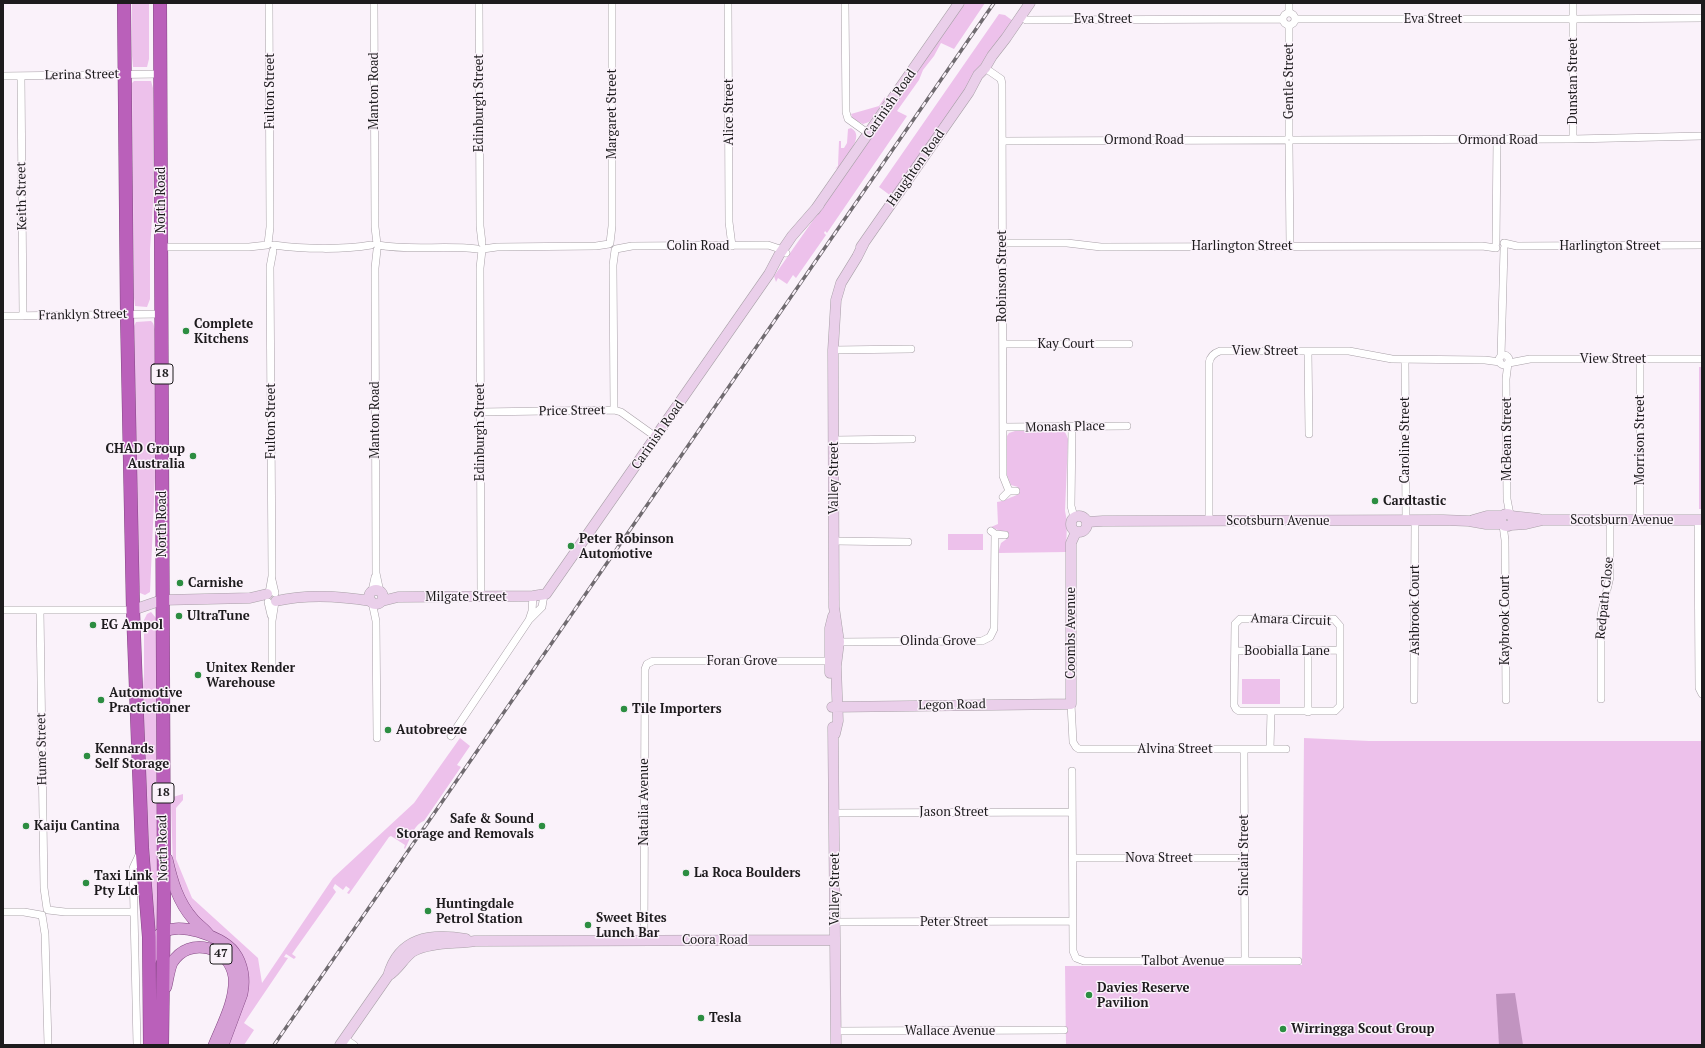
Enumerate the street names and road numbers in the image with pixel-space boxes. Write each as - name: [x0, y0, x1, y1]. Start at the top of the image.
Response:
- street label: Eva Street: [1074, 11, 1132, 27]
- street label: Eva Street: [1404, 11, 1462, 27]
- street label: Dunstan Street: [1565, 38, 1581, 124]
- street label: Gentle Street: [1281, 43, 1297, 119]
- street label: Manton Road: [366, 52, 382, 130]
- street label: Fulton Street: [262, 53, 278, 129]
- street label: Edinburgh Street: [471, 54, 487, 152]
- street label: Carinish Road: [860, 66, 920, 142]
- street label: Lerina Street: [45, 67, 119, 83]
- street label: Margaret Street: [604, 69, 620, 159]
- street label: Alice Street: [721, 79, 737, 145]
- street label: Haughton Road: [884, 127, 948, 209]
- street label: Ormond Road: [1104, 132, 1184, 148]
- street label: Ormond Road: [1458, 132, 1538, 148]
- street label: Keith Street: [14, 162, 30, 230]
- street label: North Road: [153, 167, 169, 233]
- street label: Robinson Street: [994, 230, 1010, 322]
- street label: Colin Road: [667, 238, 729, 254]
- street label: Harlington Street: [1192, 238, 1292, 254]
- street label: Harlington Street: [1560, 238, 1660, 254]
- street label: Franklyn Street: [38, 306, 128, 324]
- street label: Kay Court: [1037, 336, 1095, 352]
- street label: View Street: [1232, 343, 1298, 359]
- street label: View Street: [1580, 351, 1646, 367]
- road number: 18: [151, 364, 173, 384]
- street label: Manton Road: [367, 381, 383, 459]
- street label: Fulton Street: [263, 383, 279, 459]
- street label: Edinburgh Street: [472, 383, 488, 481]
- street label: Morrison Street: [1632, 395, 1648, 485]
- street label: Caroline Street: [1397, 396, 1413, 484]
- street label: Carinish Road: [628, 397, 688, 473]
- street label: McBean Street: [1499, 397, 1515, 481]
- street label: Price Street: [538, 403, 606, 419]
- street label: Monash Place: [1025, 419, 1105, 435]
- street label: Valley Street: [826, 442, 842, 514]
- street label: North Road: [154, 491, 170, 557]
- street label: Scotsburn Avenue: [1570, 512, 1674, 528]
- street label: Scotsburn Avenue: [1226, 513, 1330, 529]
- street label: Redpath Close: [1593, 556, 1617, 640]
- street label: Ashbrook Court: [1407, 565, 1423, 655]
- street label: Kaybrook Court: [1497, 575, 1513, 665]
- street label: Coombs Avenue: [1063, 587, 1079, 679]
- street label: Milgate Street: [425, 589, 507, 605]
- street label: Amara Circuit: [1250, 611, 1332, 629]
- street label: Olinda Grove: [900, 633, 976, 649]
- street label: Boobialla Lane: [1244, 643, 1330, 659]
- street label: Foran Grove: [707, 653, 777, 669]
- street label: Legon Road: [918, 697, 986, 713]
- street label: Hume Street: [34, 713, 50, 785]
- street label: Alvina Street: [1137, 741, 1213, 757]
- street label: Natalia Avenue: [636, 758, 652, 846]
- road number: 18: [152, 783, 174, 803]
- street label: Jason Street: [919, 804, 989, 820]
- street label: Sinclair Street: [1236, 814, 1252, 896]
- street label: North Road: [155, 815, 171, 881]
- street label: Nova Street: [1125, 850, 1193, 866]
- street label: Valley Street: [827, 853, 843, 925]
- street label: Peter Street: [920, 914, 988, 930]
- street label: Coora Road: [682, 932, 748, 948]
- road number: 47: [210, 944, 232, 964]
- street label: Talbot Avenue: [1142, 953, 1224, 969]
- street label: Wallace Avenue: [905, 1023, 995, 1039]

